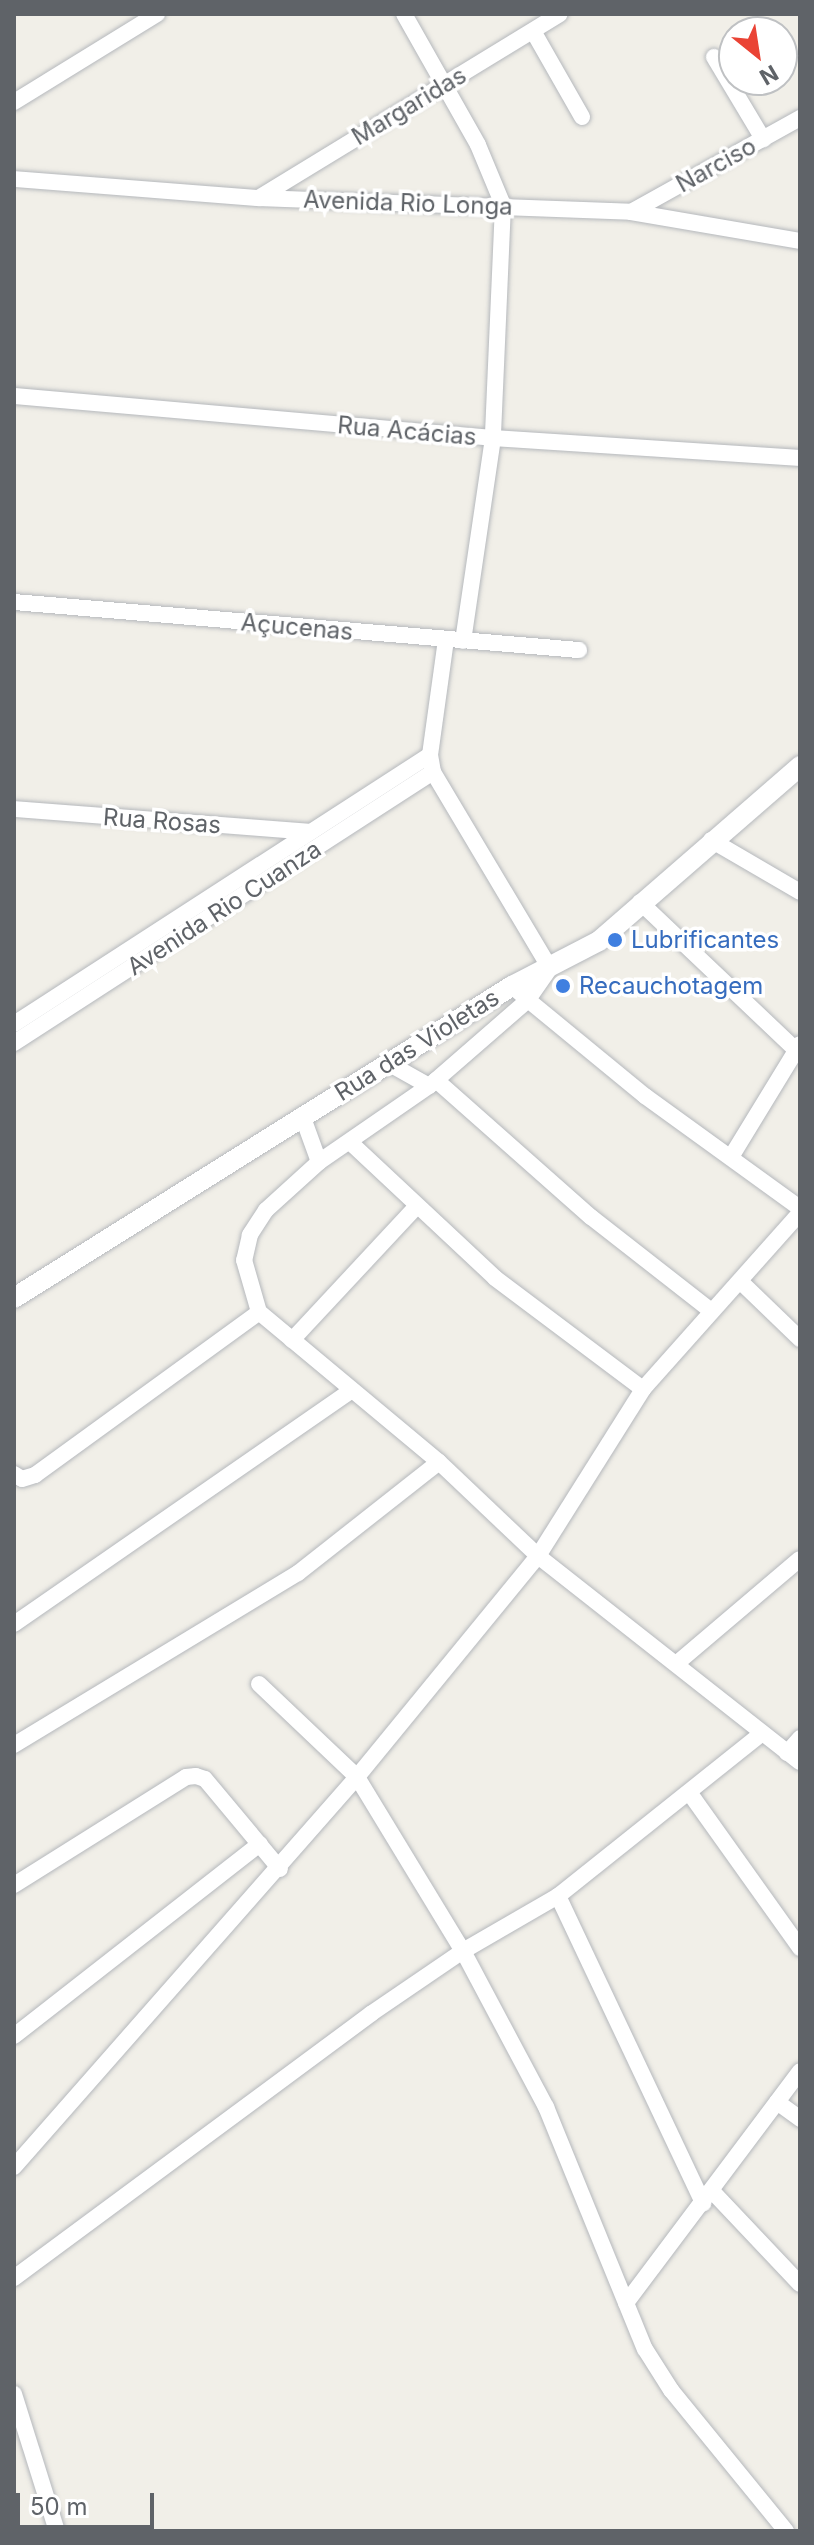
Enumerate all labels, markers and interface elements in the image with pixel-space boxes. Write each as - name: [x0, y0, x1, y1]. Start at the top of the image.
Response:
- north arrow: [718, 16, 798, 96]
- text: N: [755, 60, 783, 91]
- street label: Margaridas: [347, 61, 471, 151]
- street label: Narciso: [671, 131, 761, 199]
- street label: Avenida Rio Longa: [303, 185, 513, 221]
- street label: Rua Acácias: [336, 411, 478, 451]
- street label: Açucenas: [240, 608, 354, 646]
- street label: Rua Rosas: [102, 803, 222, 839]
- street label: Avenida Rio Cuanza: [122, 835, 326, 981]
- place label: Lubrificantes: [631, 926, 779, 954]
- marker: Lubrificantes: [606, 931, 624, 949]
- place label: Recauchotagem: [579, 972, 763, 1000]
- marker: Recauchotagem: [554, 977, 572, 995]
- street label: Rua das Violetas: [330, 983, 504, 1107]
- scale bar: [20, 2477, 158, 2527]
- text: 50 m: [30, 2492, 88, 2521]

